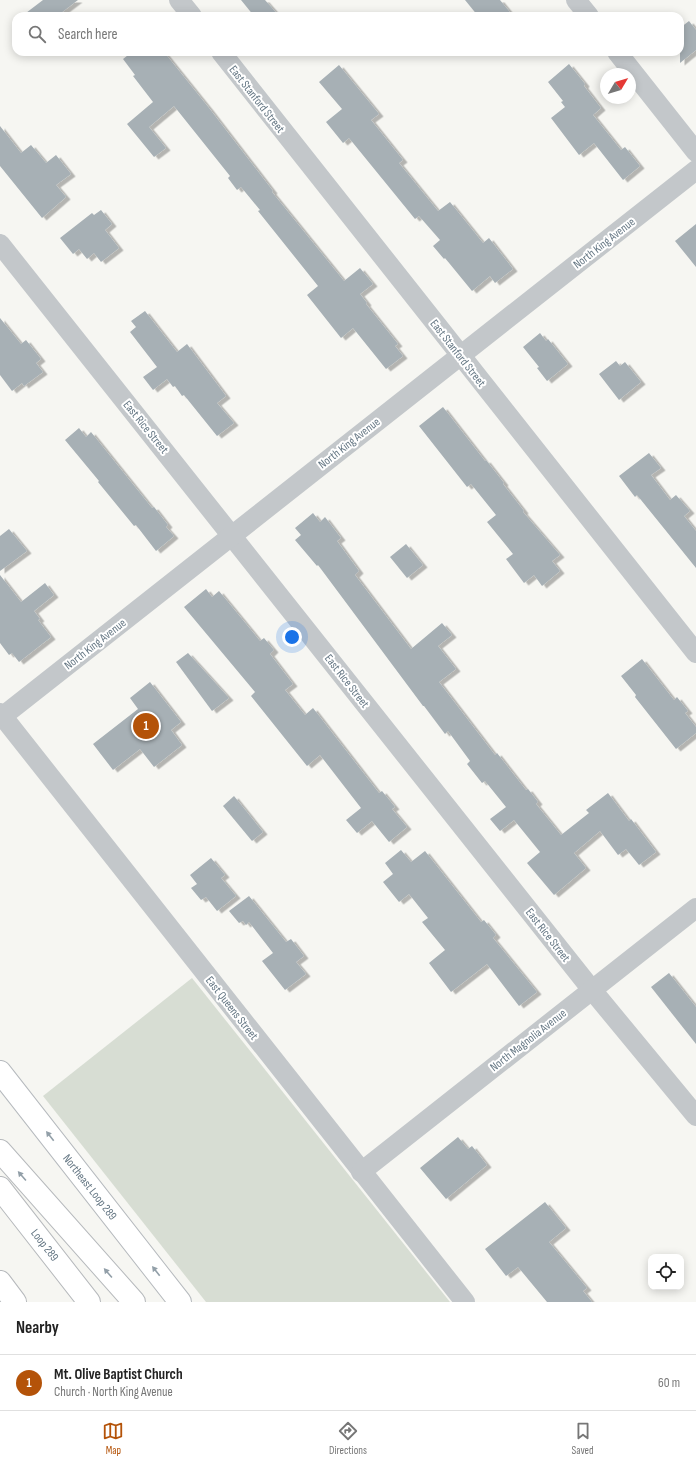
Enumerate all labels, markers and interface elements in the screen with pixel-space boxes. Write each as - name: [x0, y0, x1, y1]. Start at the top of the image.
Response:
- search box: [12, 12, 684, 56]
- icon: search: [26, 23, 48, 45]
- text: Search here: [58, 25, 118, 44]
- street label: East Stanford Street: [226, 63, 288, 136]
- north arrow: [600, 68, 636, 104]
- street label: North King Avenue: [570, 215, 638, 272]
- street label: East Stanford Street: [427, 317, 489, 390]
- street label: East Rice Street: [120, 398, 172, 457]
- street label: North King Avenue: [315, 415, 383, 472]
- street label: North King Avenue: [61, 616, 129, 673]
- your location: [282, 627, 302, 647]
- street label: East Rice Street: [321, 652, 372, 711]
- pin: 1: [133, 711, 159, 741]
- street label: East Rice Street: [522, 906, 573, 965]
- street label: East Queens Street: [202, 974, 261, 1043]
- street label: North Magnolia Avenue: [487, 1006, 570, 1075]
- one-way arrow: [46, 1130, 54, 1141]
- street label: Northeast Loop 289: [59, 1151, 120, 1223]
- one-way arrow: [17, 1171, 26, 1181]
- street label: Loop 289: [27, 1226, 62, 1264]
- map controls: [648, 1254, 684, 1290]
- button: locate: [648, 1254, 684, 1290]
- one-way arrow: [152, 1266, 161, 1277]
- one-way arrow: [103, 1268, 113, 1278]
- text: Nearby: [16, 1318, 59, 1338]
- text: Mt. Olive Baptist Church: [54, 1365, 183, 1384]
- text: 1: [26, 1375, 32, 1391]
- text: 60 m: [658, 1375, 680, 1391]
- text: Church · North King Avenue: [54, 1384, 173, 1400]
- tab: Map: [102, 1420, 124, 1457]
- tab: Directions: [329, 1420, 367, 1457]
- tab: Saved: [572, 1420, 594, 1457]

